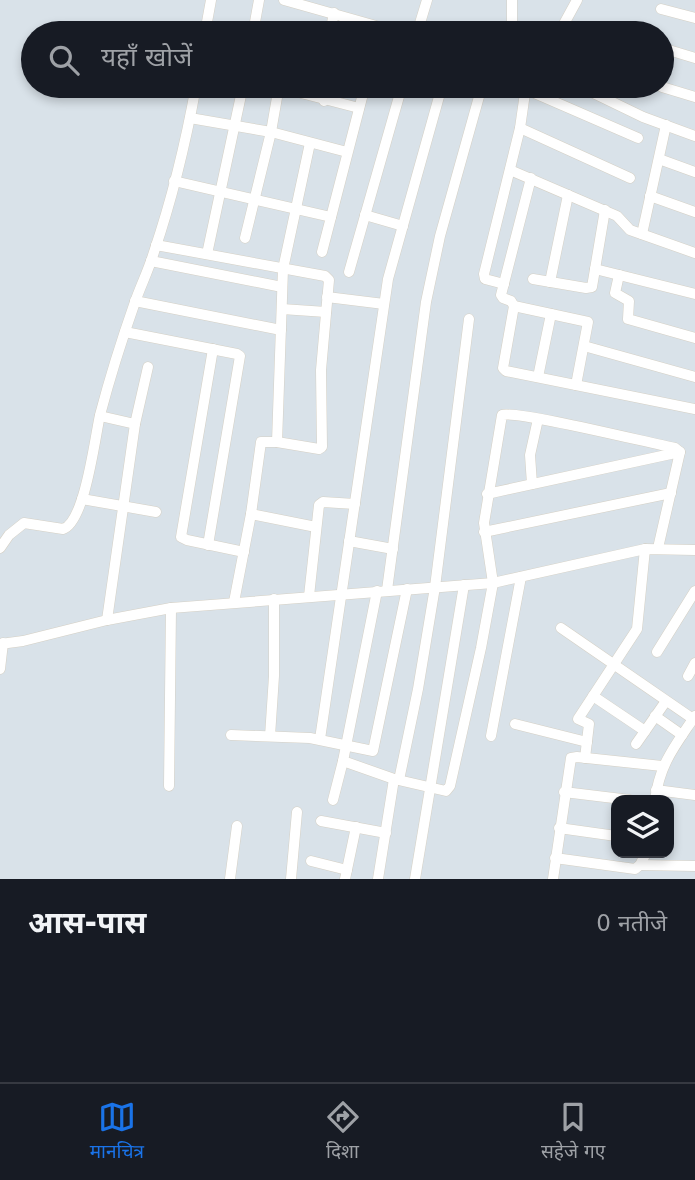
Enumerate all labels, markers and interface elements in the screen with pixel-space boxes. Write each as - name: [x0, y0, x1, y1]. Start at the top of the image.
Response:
- search box: [21, 21, 674, 98]
- icon: search: [45, 41, 83, 79]
- text: यहाँ खोजें: [101, 42, 192, 72]
- map controls: [611, 795, 674, 858]
- button: layers: [611, 795, 674, 858]
- text: आस-पास: [28, 905, 146, 940]
- text: 0 नतीजे: [596, 910, 667, 936]
- tab: मानचित्र: [90, 1098, 144, 1166]
- tab: दिशा: [324, 1098, 362, 1166]
- tab: सहेजे गए: [541, 1098, 605, 1166]

